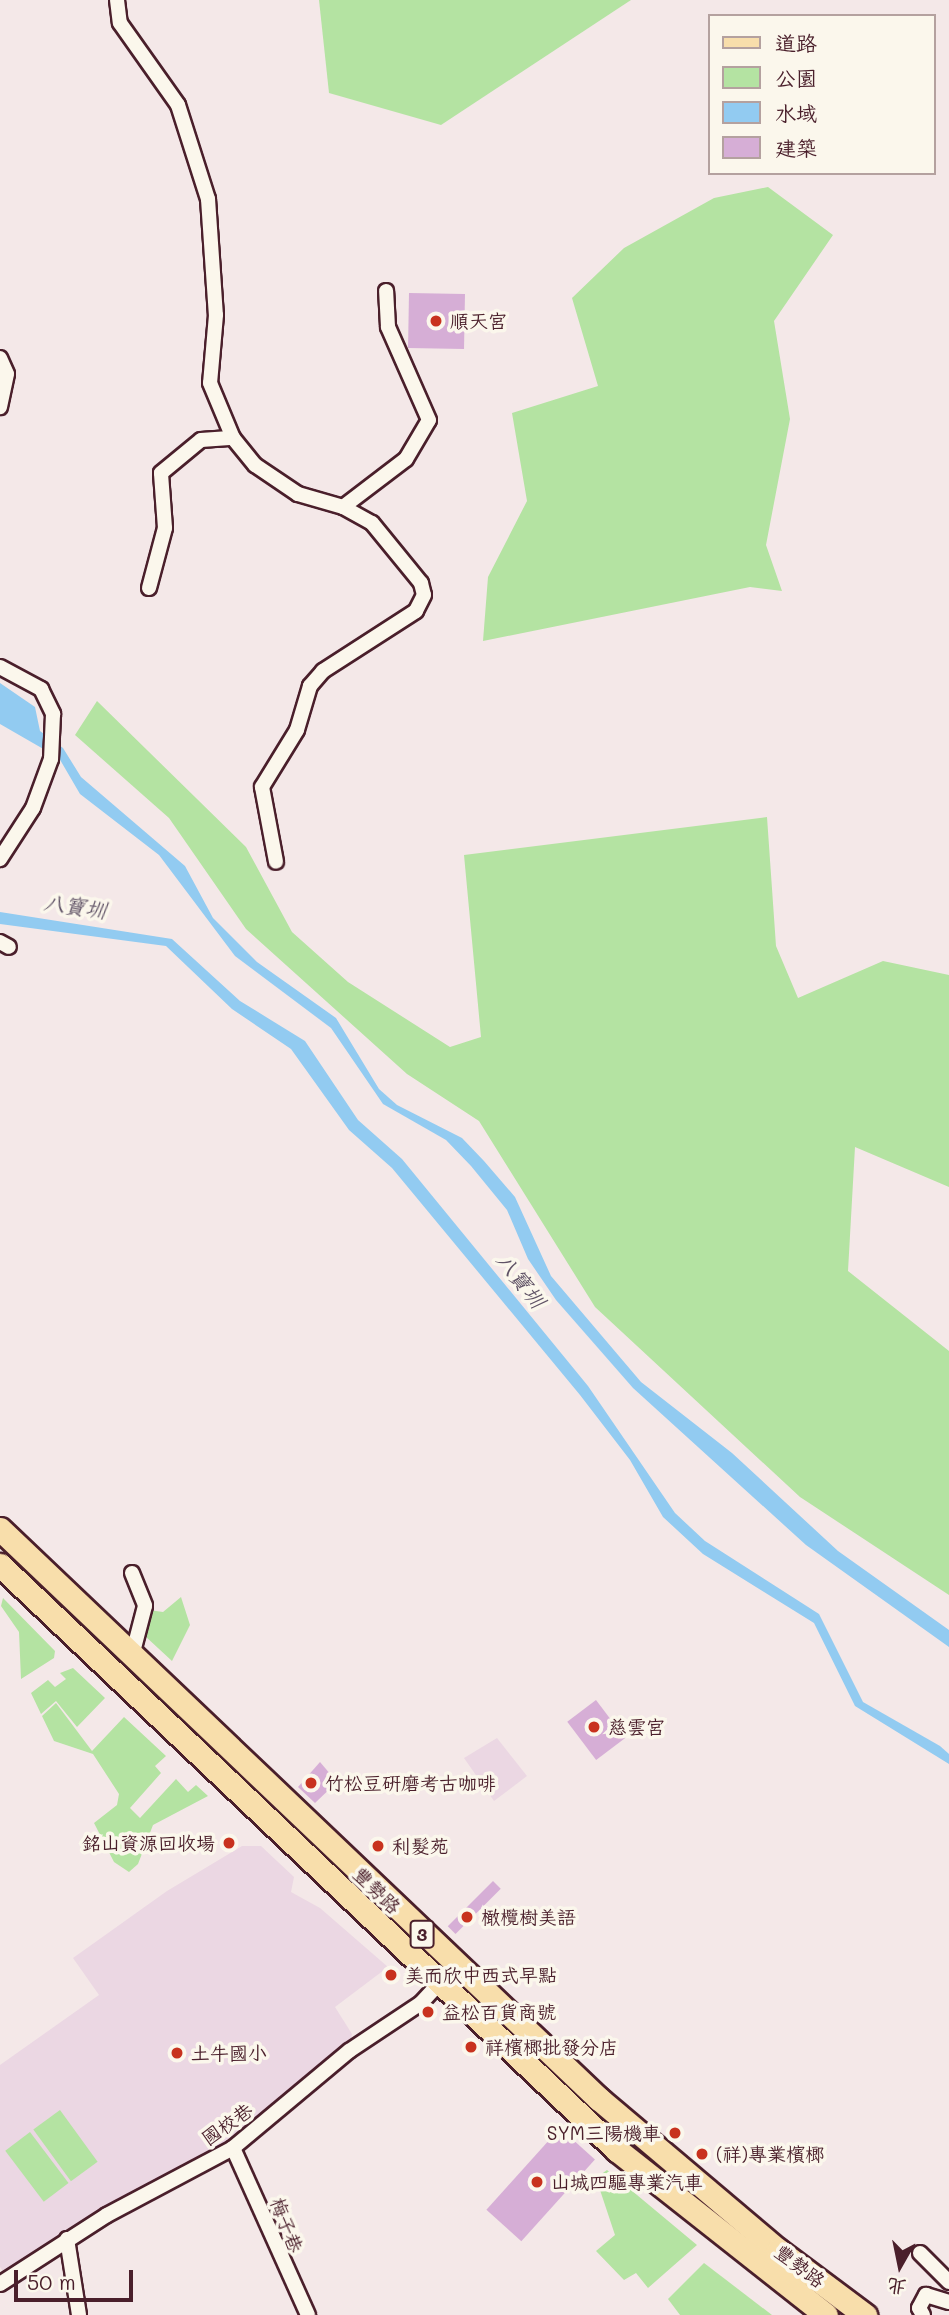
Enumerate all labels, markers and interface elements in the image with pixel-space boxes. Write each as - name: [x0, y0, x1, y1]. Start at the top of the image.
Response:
- legend: [708, 14, 935, 175]
- text: 道路: [775, 29, 817, 56]
- text: 公園: [775, 64, 817, 91]
- text: 水域: [775, 99, 817, 126]
- text: 建築: [775, 134, 817, 161]
- place label: 順天宮: [450, 310, 507, 332]
- marker: 順天宮: [428, 313, 444, 329]
- water label: 八寶圳: [42, 889, 108, 923]
- water label: 八寶圳: [491, 1248, 551, 1312]
- place label: 慈雲宮: [608, 1716, 665, 1738]
- marker: 慈雲宮: [586, 1719, 602, 1735]
- place label: 竹松豆研磨考古咖啡: [325, 1772, 496, 1794]
- marker: 竹松豆研磨考古咖啡: [303, 1775, 319, 1791]
- place label: 銘山資源回收場: [82, 1832, 215, 1854]
- marker: 銘山資源回收場: [221, 1835, 237, 1851]
- place label: 利髮苑: [392, 1835, 449, 1857]
- marker: 利髮苑: [370, 1838, 386, 1854]
- street label: 豐勢路: [349, 1862, 405, 1918]
- place label: 橄欖樹美語: [481, 1906, 576, 1928]
- marker: 橄欖樹美語: [459, 1909, 475, 1925]
- road number: 3: [408, 1920, 436, 1948]
- place label: 美而欣中西式早點: [405, 1964, 557, 1986]
- marker: 美而欣中西式早點: [383, 1967, 399, 1983]
- place label: 益松百貨商號: [442, 2001, 556, 2023]
- marker: 益松百貨商號: [420, 2004, 436, 2020]
- place label: 祥檳榔批發分店: [485, 2036, 618, 2058]
- marker: 祥檳榔批發分店: [463, 2039, 479, 2055]
- place label: 土牛國小: [191, 2042, 267, 2064]
- marker: 土牛國小: [169, 2045, 185, 2061]
- street label: 國校巷: [197, 2098, 257, 2150]
- place label: SYM三陽機車: [547, 2122, 661, 2144]
- marker: SYM三陽機車: [667, 2125, 683, 2141]
- place label: (祥)專業檳榔: [716, 2143, 824, 2165]
- marker: (祥)專業檳榔: [694, 2146, 710, 2162]
- place label: 山城四驅專業汽車: [551, 2171, 703, 2193]
- marker: 山城四驅專業汽車: [529, 2174, 545, 2190]
- street label: 梅子巷: [266, 2194, 308, 2256]
- north arrow: [865, 2231, 935, 2301]
- street label: 豐勢路: [770, 2240, 830, 2292]
- scale bar: [18, 2256, 136, 2300]
- text: 50 m: [27, 2268, 76, 2295]
- text: 北: [885, 2273, 908, 2301]

